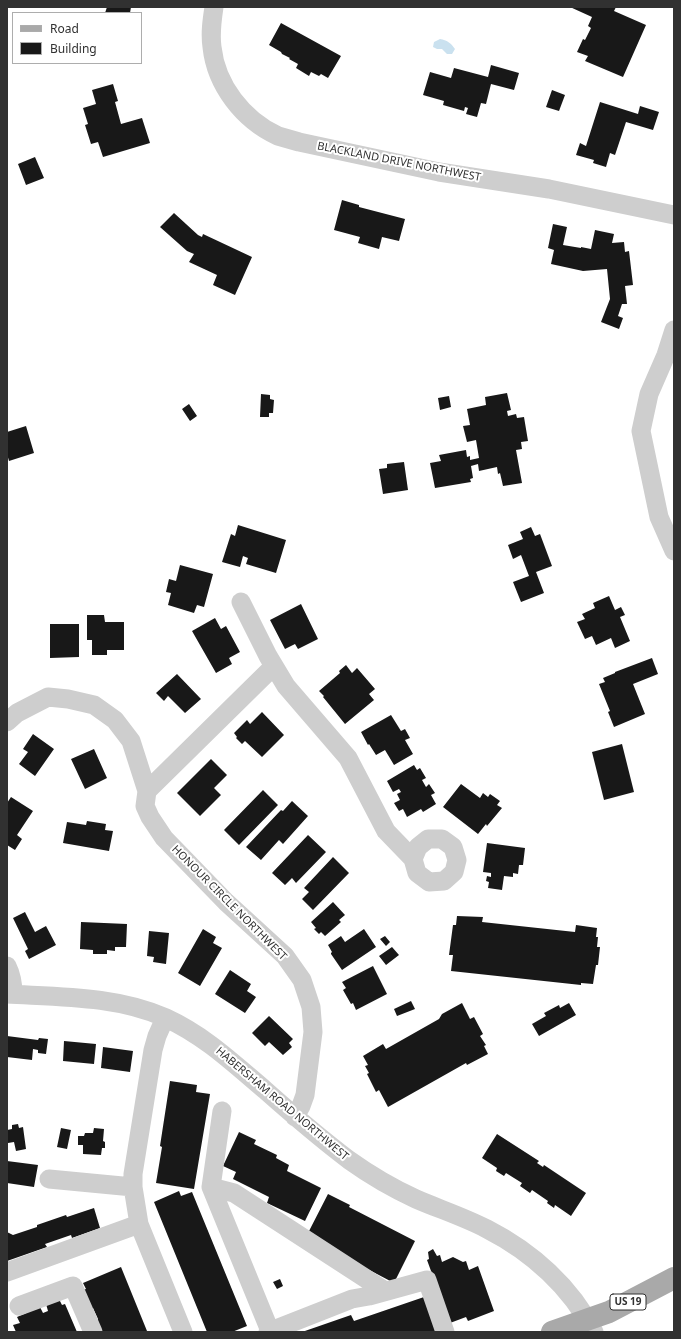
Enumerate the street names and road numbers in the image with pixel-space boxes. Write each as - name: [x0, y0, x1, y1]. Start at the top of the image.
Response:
- street label: BLACKLAND DRIVE NORTHWEST: [316, 140, 482, 184]
- street label: HONOUR CIRCLE NORTHWEST: [169, 843, 289, 963]
- street label: HABERSHAM ROAD NORTHWEST: [213, 1045, 351, 1163]
- road number: US 19: [610, 1294, 646, 1310]

